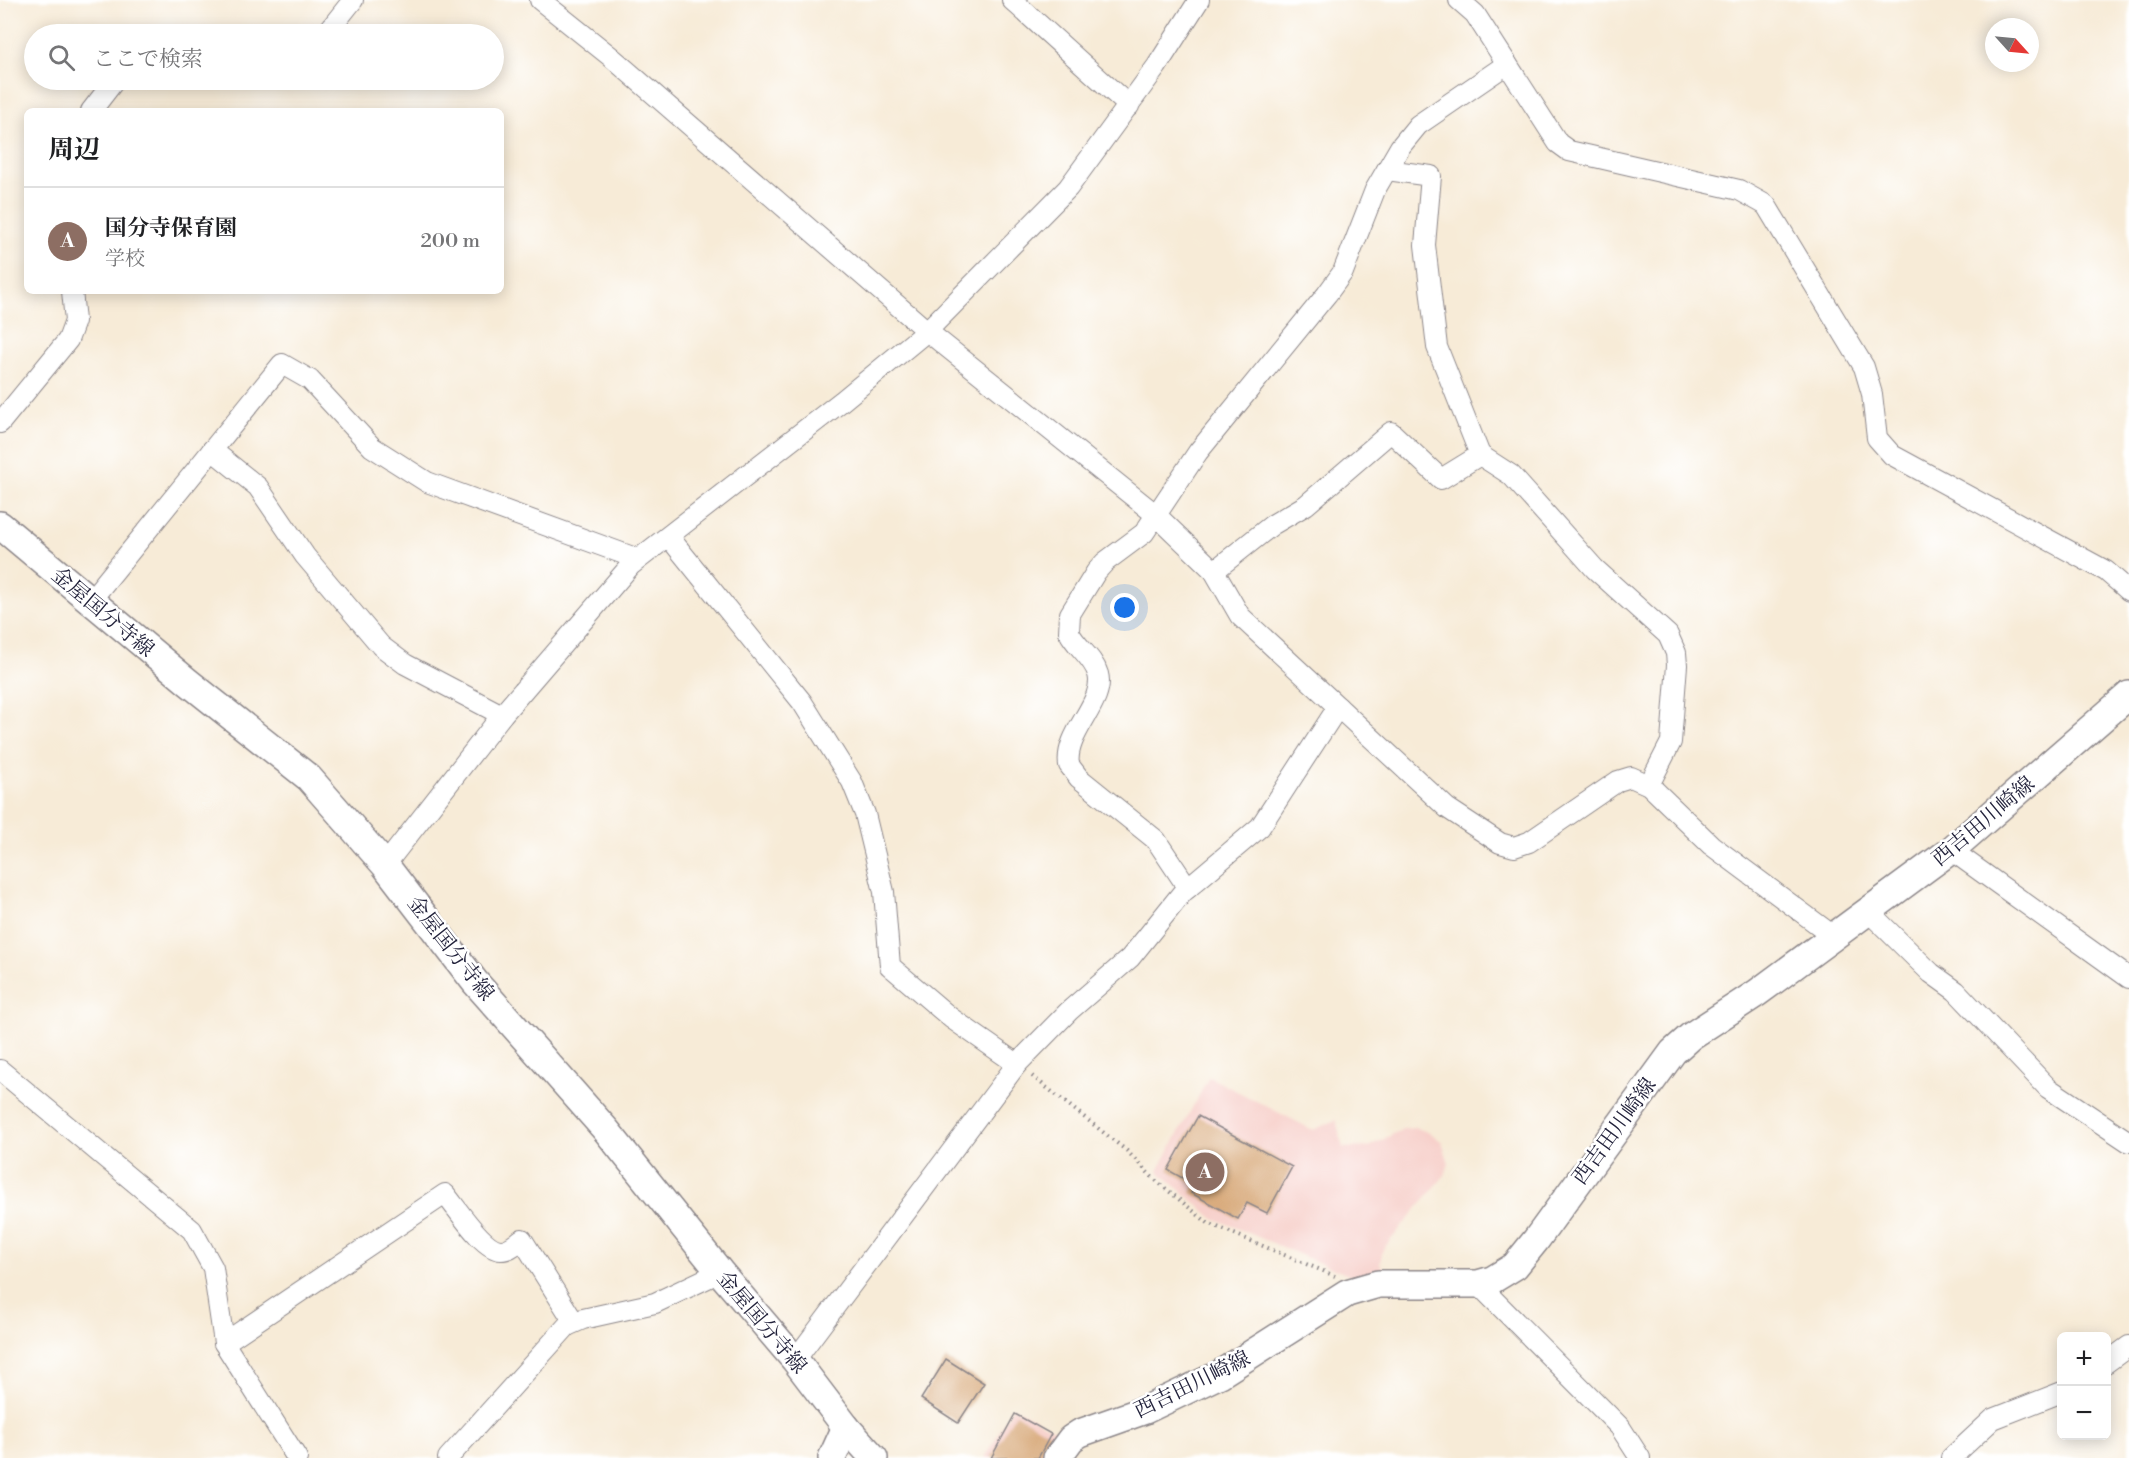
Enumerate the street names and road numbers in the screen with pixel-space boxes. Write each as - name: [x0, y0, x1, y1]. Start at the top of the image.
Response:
- street label: 金屋国分寺線: [46, 562, 159, 663]
- street label: 西吉田川崎線: [1927, 771, 2040, 872]
- street label: 金屋国分寺線: [401, 891, 499, 1006]
- street label: 西吉田川崎線: [1567, 1073, 1662, 1190]
- street label: 金屋国分寺線: [711, 1266, 812, 1379]
- street label: 西吉田川崎線: [1130, 1346, 1255, 1424]

